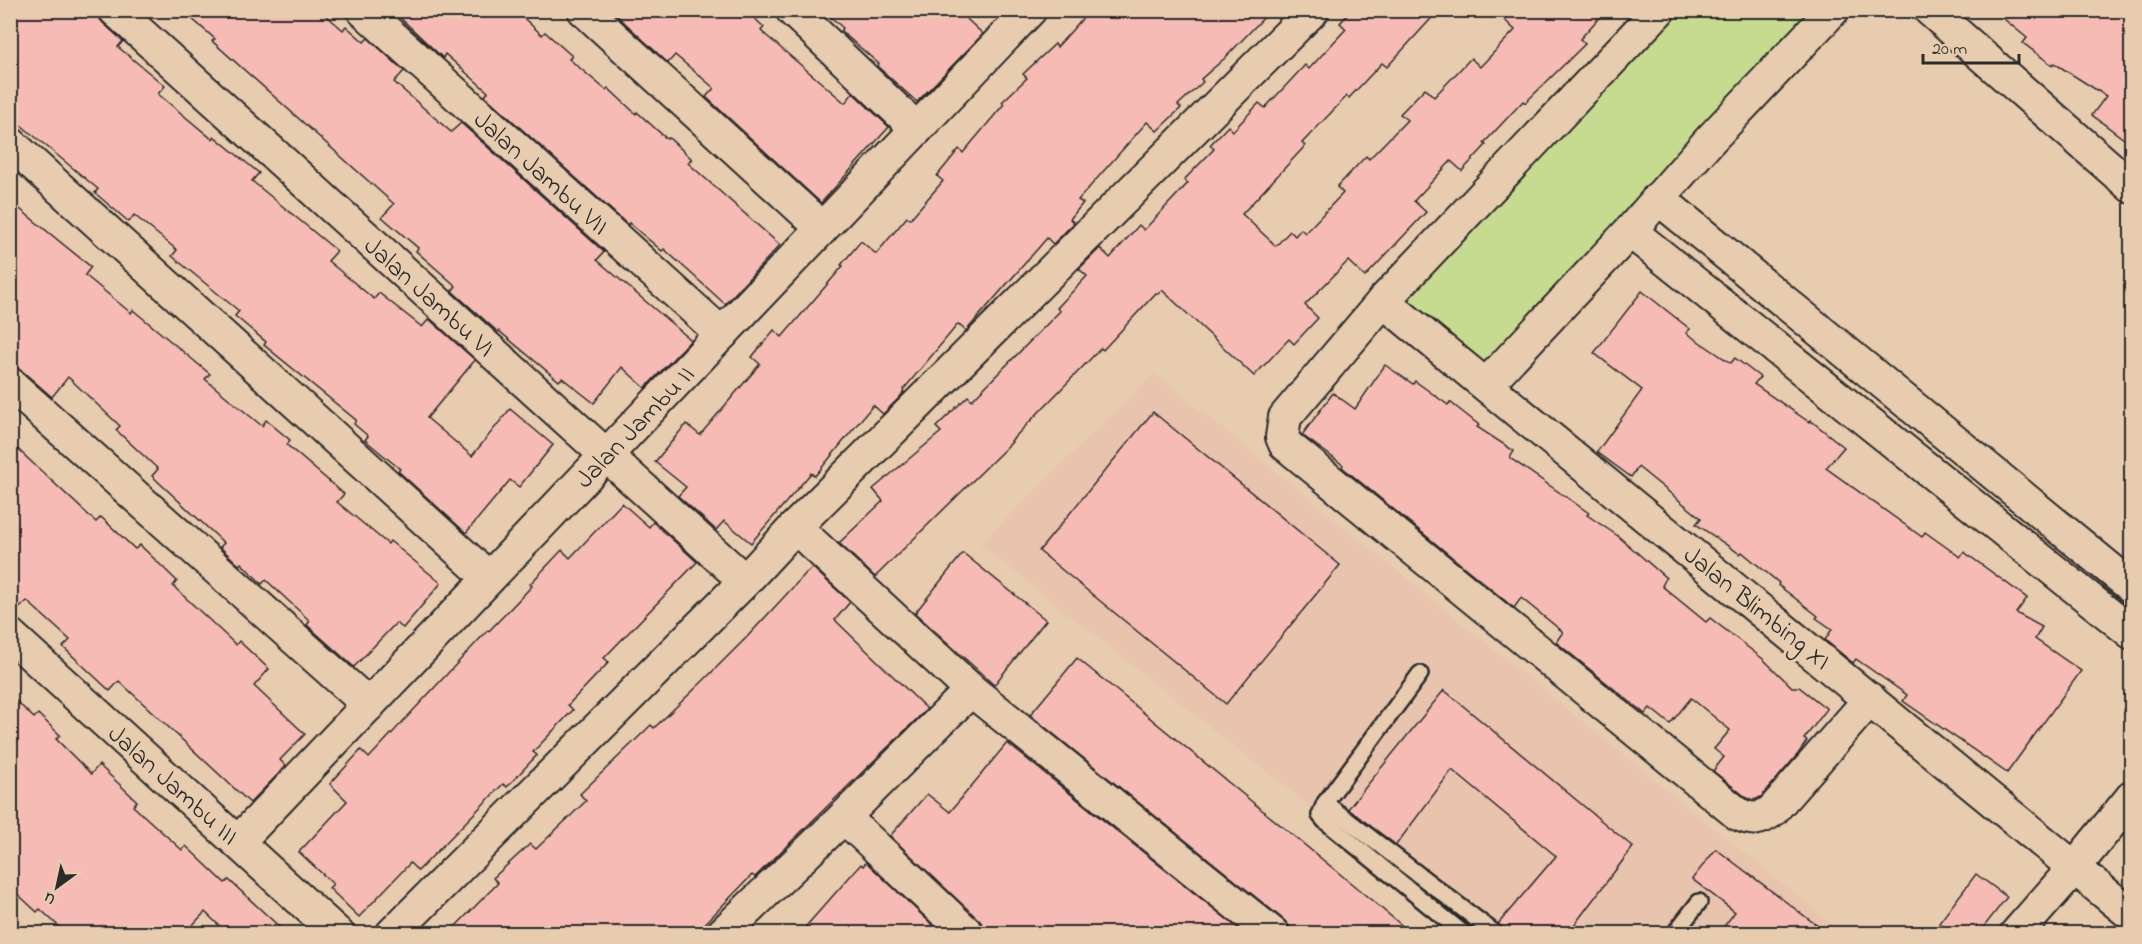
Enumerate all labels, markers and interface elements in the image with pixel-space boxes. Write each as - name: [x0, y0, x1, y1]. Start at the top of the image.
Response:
- scale bar: [1923, 27, 2019, 65]
- text: 20 m: [1932, 37, 1967, 63]
- street label: Jalan Jambu VII: [464, 103, 616, 246]
- street label: Jalan Jambu VI: [354, 229, 502, 367]
- street label: Jalan Jambu II: [567, 358, 705, 498]
- street label: Jalan Blimbing XI: [1674, 538, 1838, 681]
- street label: Jalan Jambu III: [98, 717, 246, 855]
- north arrow: [27, 857, 87, 917]
- text: U: [39, 885, 61, 911]

